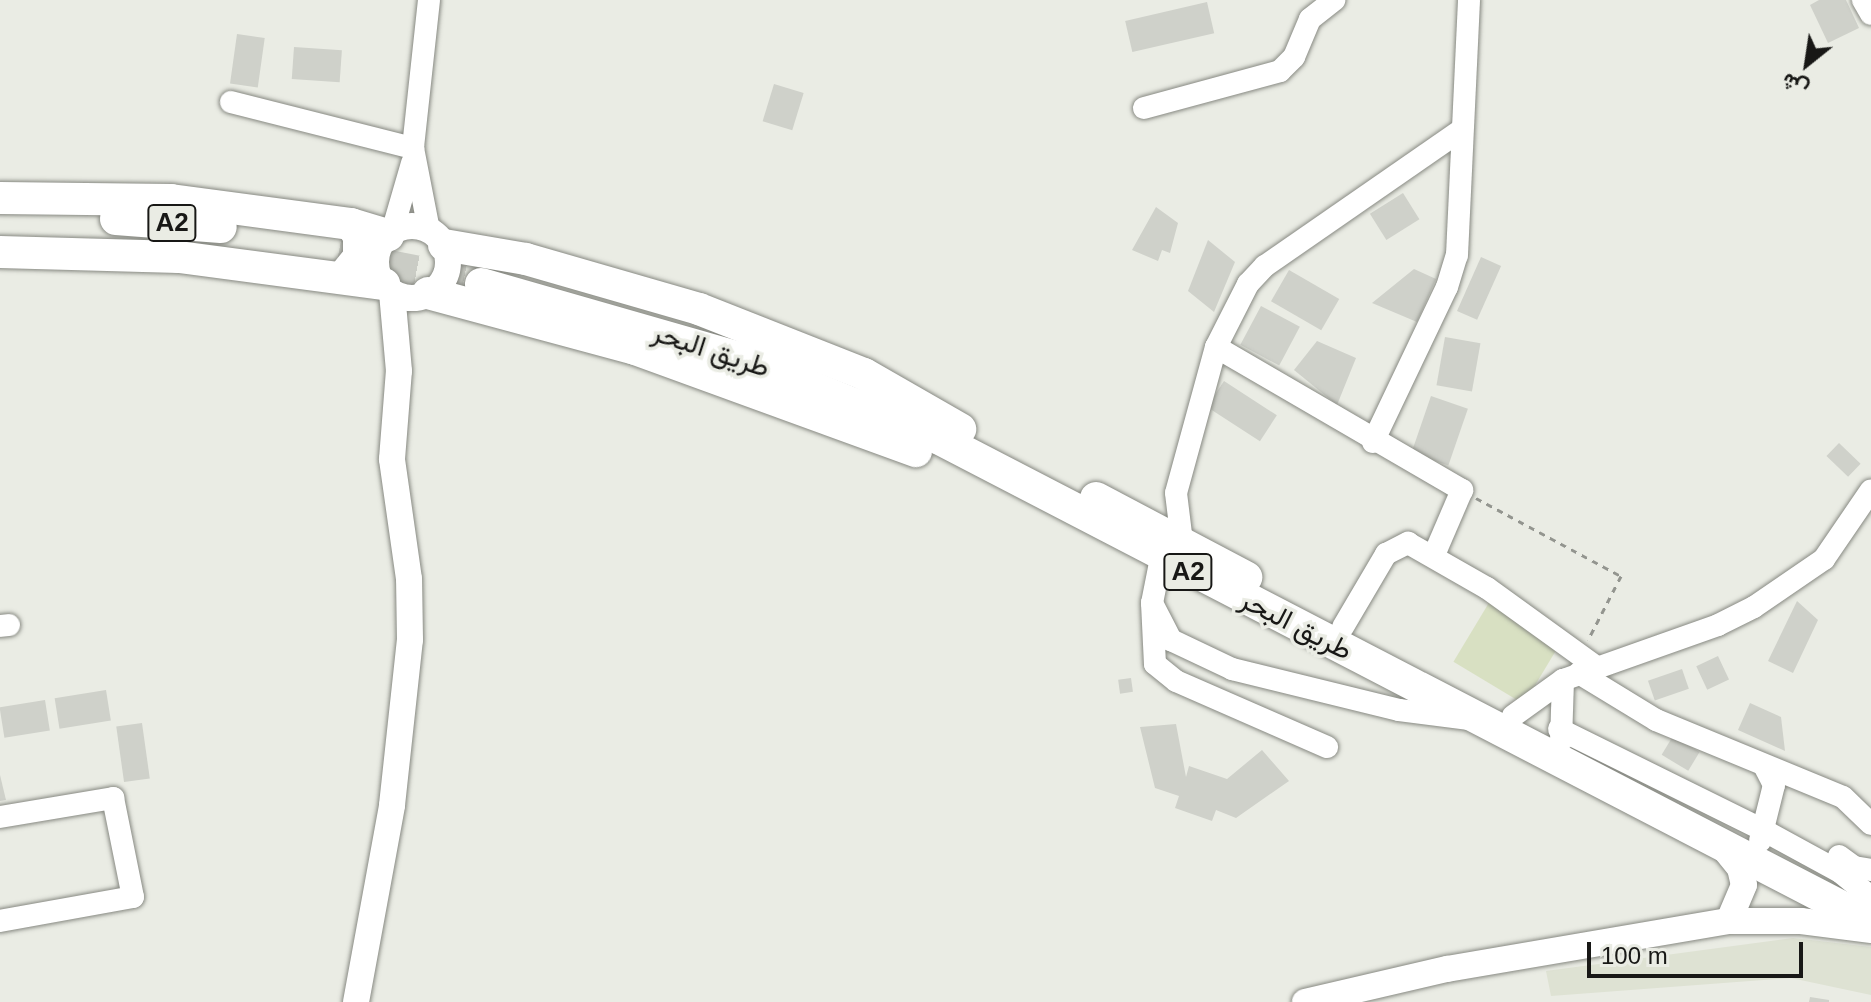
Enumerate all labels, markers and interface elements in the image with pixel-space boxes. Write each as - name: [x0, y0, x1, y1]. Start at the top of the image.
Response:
- north arrow: [1767, 24, 1847, 104]
- text: ش: [1777, 68, 1812, 103]
- road number: A2: [146, 201, 198, 245]
- street label: طريق البحر: [648, 315, 774, 385]
- road number: A2: [1162, 550, 1214, 594]
- street label: طريق البحر: [1234, 582, 1358, 668]
- scale bar: [1591, 926, 1807, 976]
- text: 100 m: [1601, 942, 1668, 969]

